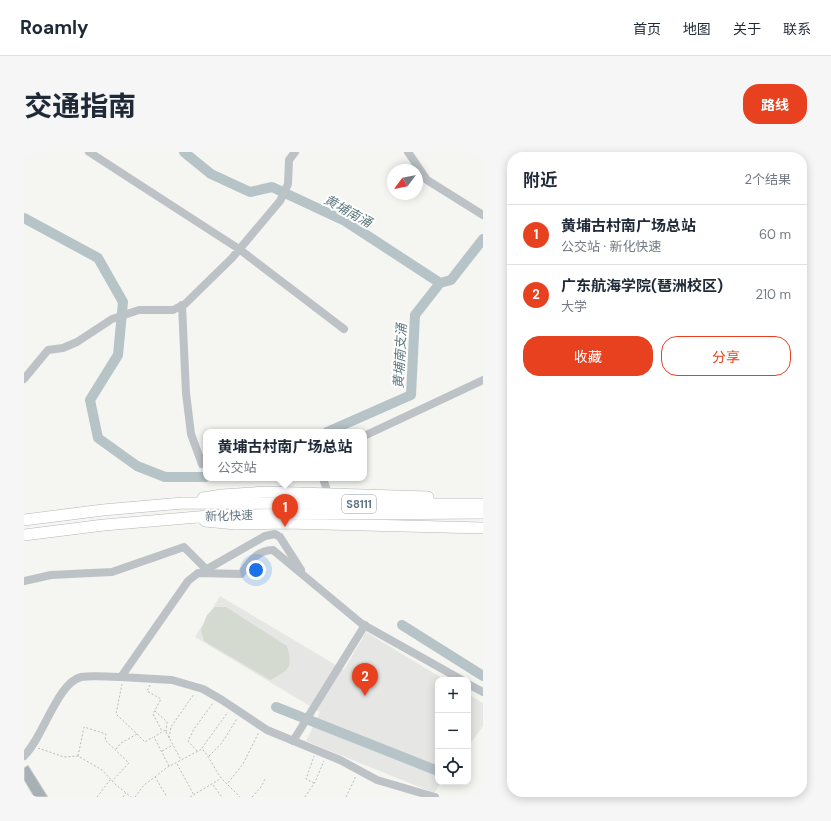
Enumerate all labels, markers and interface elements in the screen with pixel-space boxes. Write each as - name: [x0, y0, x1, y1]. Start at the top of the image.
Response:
- text: Roamly: [20, 15, 89, 40]
- text: 首页: [633, 20, 661, 38]
- text: 地图: [683, 20, 711, 38]
- text: 关于: [733, 20, 761, 38]
- text: 联系: [783, 20, 811, 38]
- button: 路线: [743, 84, 807, 124]
- text: 交通指南: [24, 88, 136, 125]
- north arrow: [387, 164, 423, 200]
- text: 附近: [523, 169, 557, 191]
- text: 2个结果: [745, 171, 791, 188]
- water label: 黄埔南涌: [321, 191, 377, 232]
- text: 黄埔古村南广场总站: [561, 216, 696, 236]
- text: 1: [534, 226, 538, 243]
- text: 60 m: [759, 226, 791, 243]
- text: 公交站 · 新化快速: [561, 238, 662, 255]
- text: 广东航海学院(琶洲校区): [561, 276, 723, 296]
- text: 2: [532, 286, 540, 303]
- text: 210 m: [756, 286, 791, 303]
- text: 大学: [561, 298, 587, 315]
- water label: 黄埔南支涌: [390, 321, 410, 389]
- button: 收藏: [523, 336, 653, 376]
- button: 分享: [661, 336, 791, 376]
- popup: [203, 429, 367, 481]
- text: 黄埔古村南广场总站: [217, 437, 353, 457]
- text: 公交站: [217, 459, 257, 476]
- pin: 1: [272, 494, 298, 527]
- road number: S8111: [342, 495, 376, 513]
- street label: 新化快速: [205, 507, 253, 525]
- your location: [246, 560, 266, 580]
- pin: 2: [352, 663, 378, 696]
- map controls: [435, 677, 471, 785]
- button: +: [435, 677, 471, 713]
- button: −: [435, 713, 471, 749]
- button: locate: [435, 749, 471, 785]

